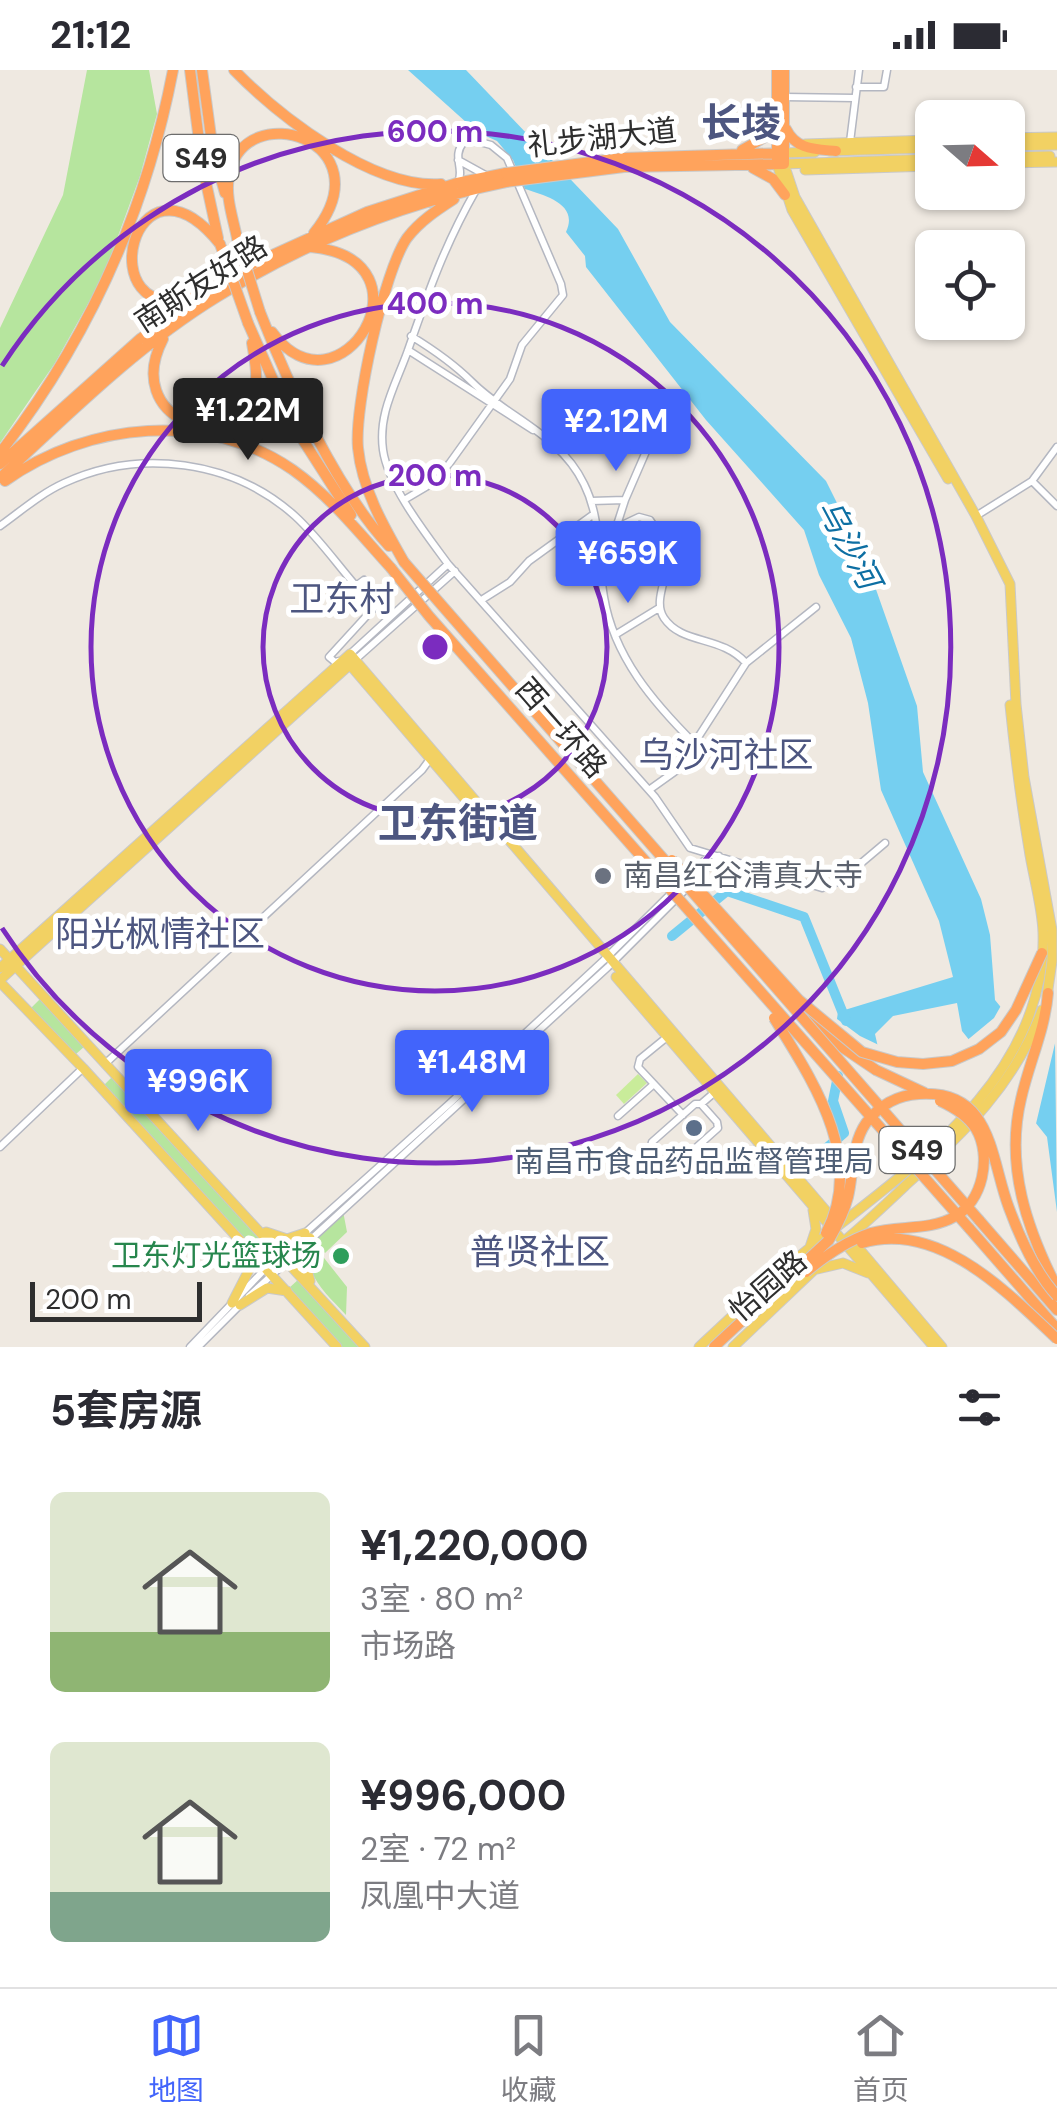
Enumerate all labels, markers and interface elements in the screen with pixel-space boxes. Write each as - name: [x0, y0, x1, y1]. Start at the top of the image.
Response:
- text: 21:12: [50, 10, 131, 60]
- district label: 长堎: [701, 97, 781, 149]
- north arrow: [915, 100, 1025, 210]
- map controls: [915, 100, 1025, 340]
- street label: 礼步湖大道: [525, 110, 679, 165]
- text: 600 m: [387, 112, 483, 151]
- road number: S49: [164, 135, 238, 181]
- street label: 南斯友好路: [127, 226, 274, 341]
- button: locate: [915, 230, 1025, 340]
- text: 400 m: [386, 284, 484, 323]
- pin: ¥1.22M: [167, 378, 329, 463]
- text: ¥1.22M: [195, 389, 301, 431]
- pin: ¥2.12M: [535, 389, 697, 474]
- text: ¥2.12M: [564, 400, 668, 442]
- text: 200 m: [388, 456, 482, 495]
- water label: 乌沙河: [808, 492, 893, 602]
- pin: ¥659K: [558, 521, 698, 606]
- text: ¥659K: [578, 532, 678, 574]
- district label: 卫东村: [289, 576, 395, 622]
- centre of rings: [417, 629, 453, 665]
- street label: 西一环路: [507, 670, 615, 786]
- district label: 乌沙河社区: [638, 732, 814, 778]
- district label: 卫东街道: [378, 797, 538, 849]
- place label: 南昌红谷清真大寺: [623, 856, 863, 895]
- marker: 南昌红谷清真大寺: [592, 865, 614, 887]
- district label: 阳光枫情社区: [55, 911, 265, 957]
- pin: ¥1.48M: [391, 1030, 553, 1115]
- text: ¥1.48M: [417, 1041, 527, 1083]
- pin: ¥996K: [128, 1049, 268, 1134]
- text: ¥996K: [147, 1060, 249, 1102]
- marker: 南昌市食品药品监督管理局: [683, 1117, 705, 1139]
- road number: S49: [880, 1127, 954, 1173]
- place label: 南昌市食品药品监督管理局: [514, 1142, 874, 1181]
- district label: 普贤社区: [470, 1229, 610, 1275]
- place label: 卫东灯光篮球场: [111, 1236, 321, 1275]
- street label: 怡园路: [721, 1241, 814, 1330]
- marker: 卫东灯光篮球场: [330, 1245, 352, 1267]
- scale bar: [30, 1277, 202, 1322]
- text: 200 m: [45, 1281, 132, 1318]
- icon: filters: [952, 1380, 1007, 1435]
- text: 5套房源: [50, 1383, 202, 1438]
- text: ¥1,220,000: [360, 1518, 589, 1573]
- icon: home: [130, 1532, 250, 1652]
- text: 3室 · 80 m²: [360, 1578, 523, 1620]
- text: 市场路: [360, 1625, 456, 1667]
- text: ¥996,000: [360, 1768, 566, 1823]
- icon: home: [130, 1782, 250, 1902]
- text: 2室 · 72 m²: [360, 1828, 516, 1870]
- text: 凤凰中大道: [360, 1875, 520, 1917]
- tab: 地图: [148, 2008, 204, 2109]
- tab: 收藏: [500, 2008, 557, 2109]
- tab: 首页: [853, 2008, 909, 2109]

